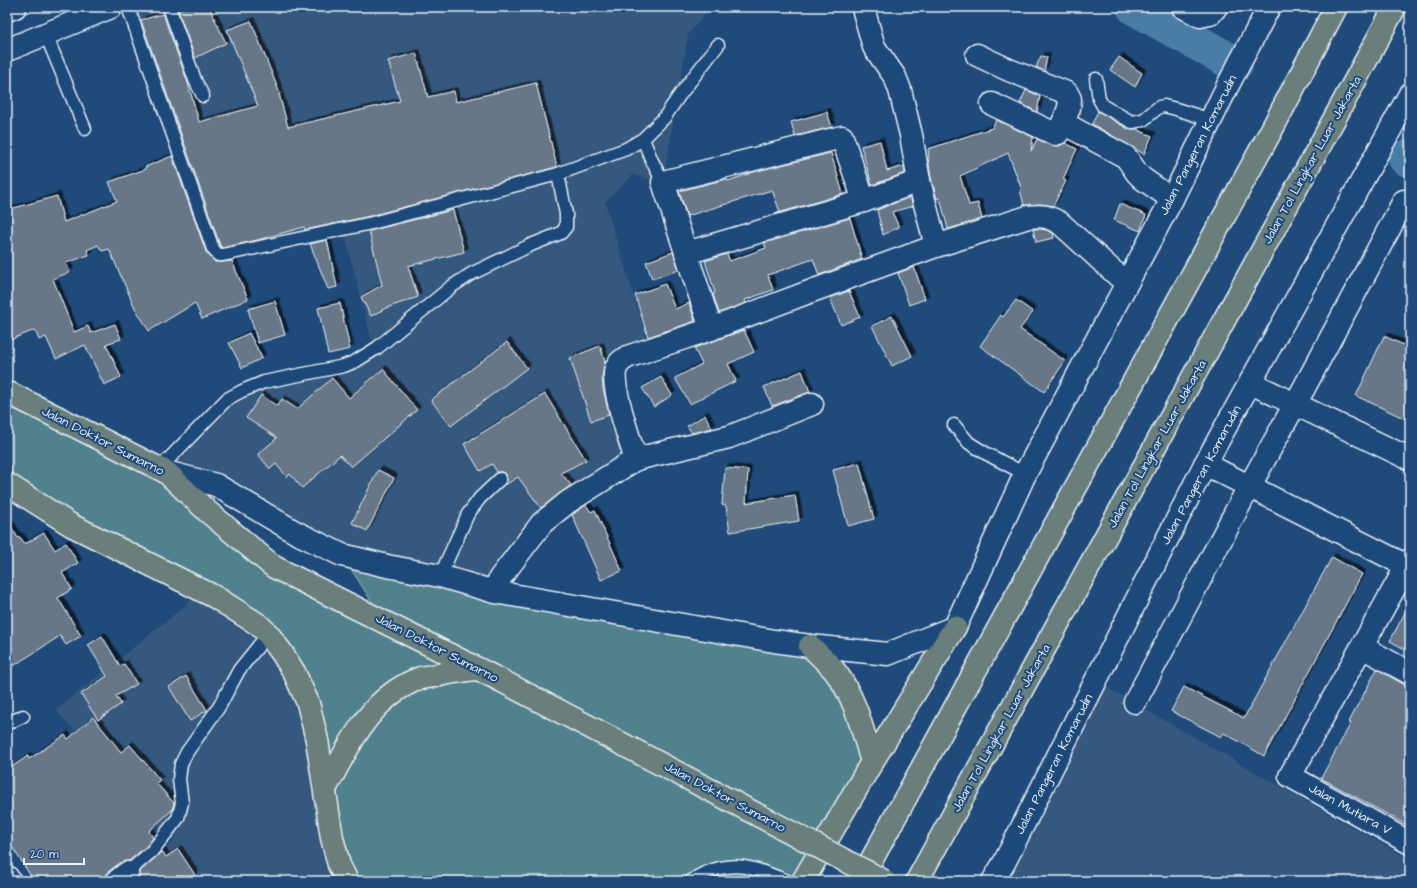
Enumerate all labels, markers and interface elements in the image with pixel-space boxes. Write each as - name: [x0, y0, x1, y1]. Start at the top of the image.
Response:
- street label: Jalan Pangeran Komarudin: [1155, 71, 1242, 219]
- street label: Jalan Tol Lingkar Luar Jakarta: [1258, 72, 1367, 248]
- street label: Jalan Tol Lingkar Luar Jakarta: [1103, 356, 1212, 532]
- street label: Jalan Doktor Sumarno: [39, 402, 168, 480]
- street label: Jalan Pangeran Komarudin: [1157, 402, 1247, 548]
- street label: Jalan Doktor Sumarno: [373, 609, 502, 687]
- street label: Jalan Tol Lingkar Luar Jakarta: [947, 640, 1056, 816]
- street label: Jalan Pangeran Komarudin: [1011, 690, 1098, 838]
- street label: Jalan Doktor Sumarno: [661, 757, 790, 837]
- street label: Jalan Mutiara V: [1305, 779, 1395, 839]
- scale bar: [24, 840, 84, 866]
- text: 20 m: [30, 846, 59, 863]

